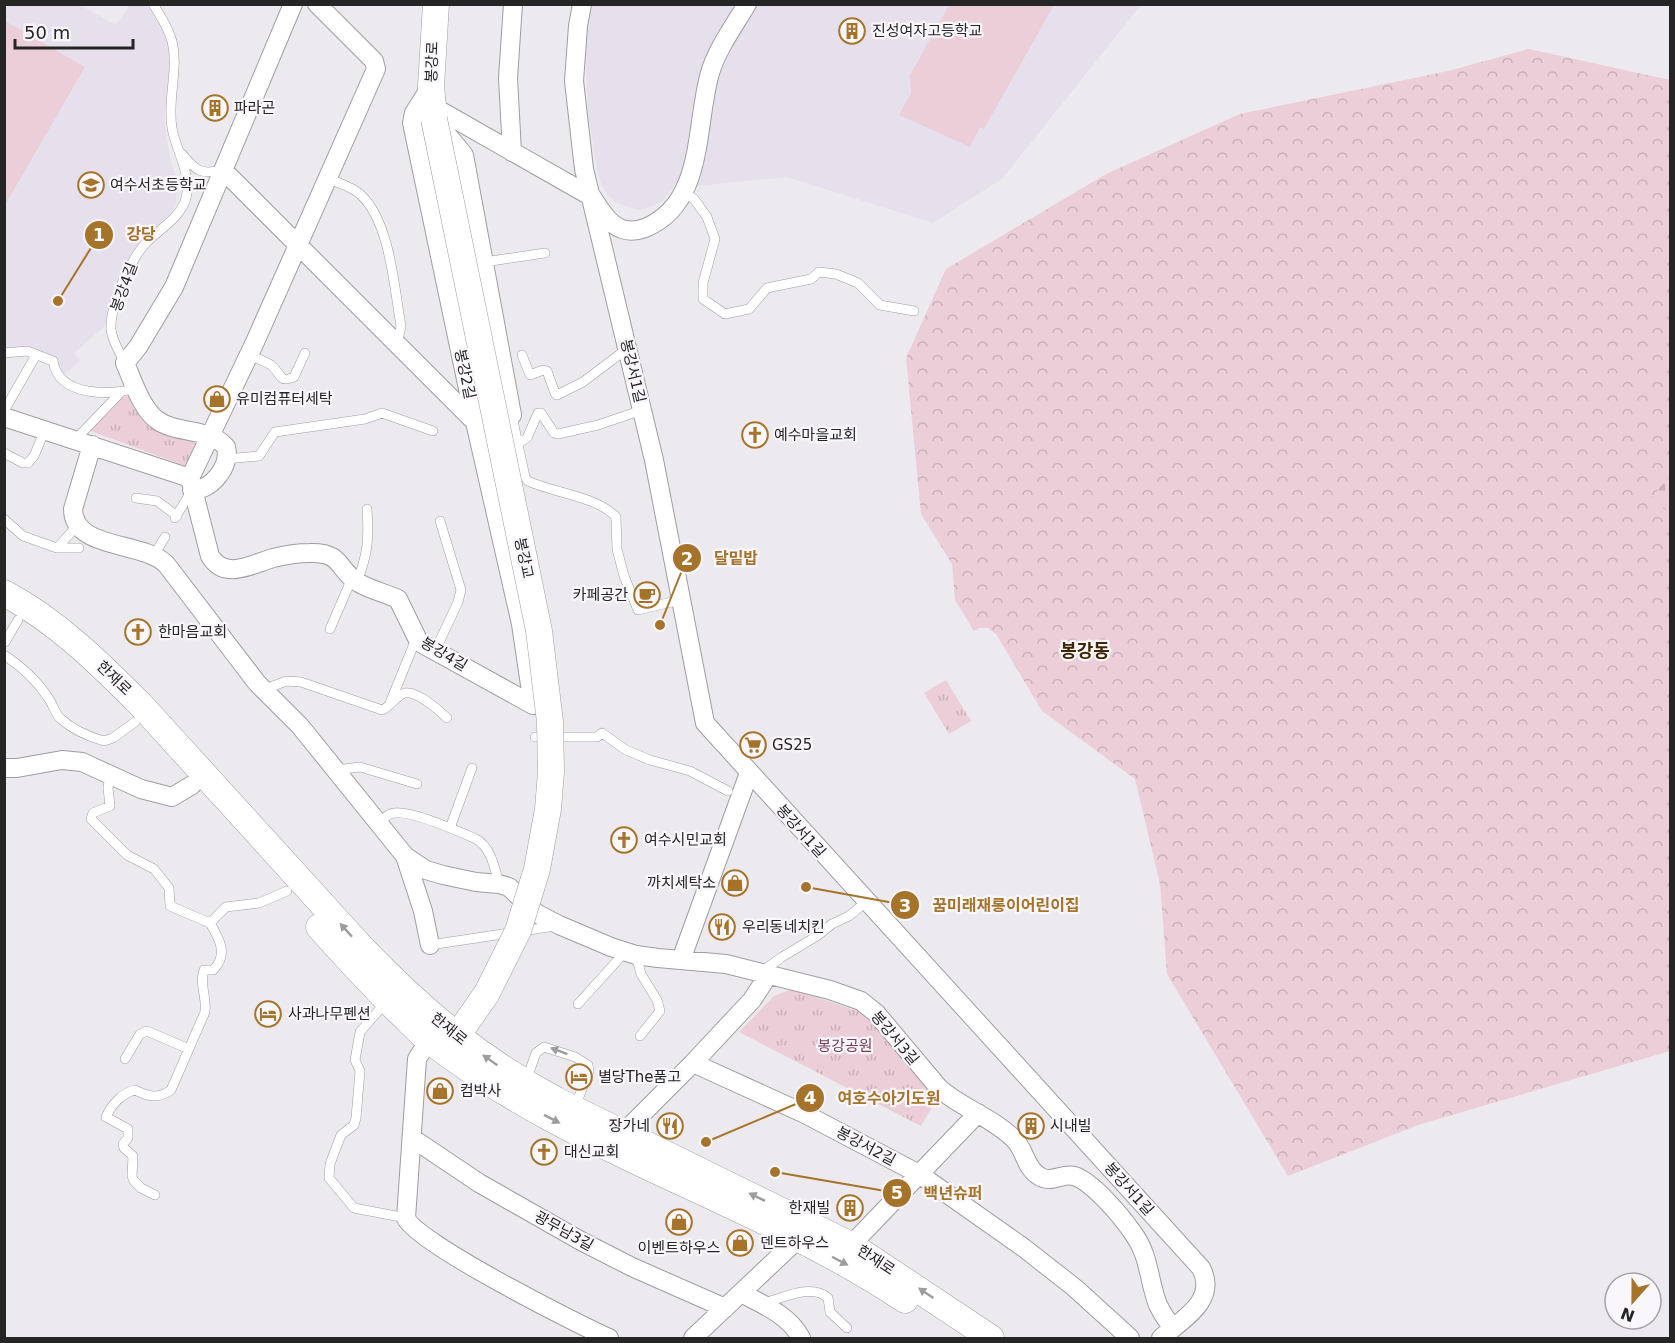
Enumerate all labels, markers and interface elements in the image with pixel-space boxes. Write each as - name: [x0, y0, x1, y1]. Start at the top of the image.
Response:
- scale bar: [15, 12, 134, 50]
- building icon: 진성여자고등학교: [837, 16, 867, 46]
- text: 50 m: [24, 22, 70, 43]
- place label: 진성여자고등학교: [872, 22, 982, 40]
- street label: 봉강로: [422, 41, 442, 83]
- building icon: 파라곤: [200, 93, 230, 123]
- place label: 파라곤: [234, 99, 275, 117]
- school or university icon: 여수서초등학교: [76, 170, 106, 200]
- place label: 여수서초등학교: [110, 176, 207, 194]
- callout: 강당: [84, 218, 167, 252]
- text: 1: [93, 224, 105, 245]
- text: 강당: [126, 225, 156, 244]
- street label: 봉강4길: [107, 260, 141, 314]
- street label: 봉강서1길: [617, 337, 649, 405]
- street label: 봉강2길: [451, 347, 479, 401]
- shop icon: 유미컴퓨터세탁: [202, 384, 232, 414]
- place label: 유미컴퓨터세탁: [236, 390, 333, 408]
- church icon: 예수마을교회: [740, 420, 770, 450]
- place label: 예수마을교회: [774, 426, 857, 444]
- street label: 봉강교: [511, 536, 537, 580]
- callout: 달밑밥: [672, 541, 771, 575]
- text: 2: [681, 548, 693, 569]
- text: 달밑밥: [714, 549, 758, 568]
- cafe icon: 카페공간: [632, 580, 662, 610]
- place label: 카페공간: [573, 586, 628, 604]
- church icon: 한마음교회: [123, 617, 153, 647]
- place label: 한마음교회: [158, 623, 227, 641]
- street label: 봉강4길: [418, 633, 470, 675]
- district label: 봉강동: [1060, 640, 1110, 661]
- street label: 한재로: [93, 657, 135, 699]
- supermarket icon: GS25: [738, 730, 768, 760]
- place label: GS25: [772, 736, 812, 754]
- street label: 봉강서1길: [773, 801, 829, 861]
- church icon: 여수시민교회: [609, 825, 639, 855]
- place label: 여수시민교회: [644, 831, 727, 849]
- shop icon: 까치세탁소: [720, 868, 750, 898]
- place label: 까치세탁소: [647, 874, 716, 892]
- callout: 꿈미래재롱이어린이집: [890, 888, 1092, 922]
- text: 3: [899, 895, 911, 916]
- text: 꿈미래재롱이어린이집: [932, 896, 1080, 915]
- restaurant icon: 우리동네치킨: [707, 912, 737, 942]
- place label: 우리동네치킨: [742, 918, 825, 936]
- one-way arrow: [339, 923, 353, 937]
- hotel icon: 사과나무펜션: [253, 999, 283, 1029]
- place label: 사과나무펜션: [288, 1005, 371, 1023]
- street label: 봉강서3길: [867, 1007, 923, 1069]
- street label: 한재로: [427, 1009, 471, 1049]
- park label: 봉강공원: [817, 1037, 873, 1055]
- one-way arrow: [550, 1046, 568, 1055]
- one-way arrow: [482, 1055, 498, 1066]
- hotel icon: 별당The품고: [564, 1062, 594, 1092]
- place label: 별당The품고: [598, 1068, 681, 1086]
- shop icon: 컴박사: [425, 1076, 455, 1106]
- callout: 여호수아기도원: [795, 1081, 952, 1115]
- place label: 컴박사: [460, 1082, 502, 1100]
- text: 4: [804, 1087, 816, 1108]
- text: 여호수아기도원: [837, 1089, 941, 1108]
- restaurant icon: 장가네: [655, 1111, 685, 1141]
- building icon: 시내빌: [1016, 1111, 1046, 1141]
- one-way arrow: [544, 1114, 561, 1124]
- place label: 장가네: [609, 1117, 650, 1135]
- place label: 시내빌: [1050, 1117, 1091, 1135]
- street label: 봉강서2길: [833, 1123, 899, 1169]
- church icon: 대신교회: [529, 1137, 559, 1167]
- place label: 대신교회: [564, 1143, 619, 1161]
- street label: 봉강서1길: [1101, 1159, 1157, 1219]
- callout: 백년슈퍼: [882, 1176, 995, 1210]
- text: 5: [891, 1182, 903, 1203]
- text: 백년슈퍼: [924, 1184, 982, 1203]
- one-way arrow: [748, 1193, 765, 1202]
- building icon: 한재빌: [835, 1193, 865, 1223]
- place label: 한재빌: [789, 1199, 830, 1217]
- street label: 광무남3길: [531, 1207, 597, 1255]
- shop icon: 이벤트하우스: [664, 1207, 694, 1237]
- shop icon: 덴트하우스: [725, 1228, 755, 1258]
- place label: 덴트하우스: [760, 1234, 829, 1252]
- place label: 이벤트하우스: [638, 1239, 721, 1257]
- street label: 한재로: [854, 1241, 898, 1279]
- one-way arrow: [832, 1256, 849, 1266]
- north arrow: [1603, 1271, 1663, 1331]
- one-way arrow: [918, 1287, 934, 1299]
- text: N: [1618, 1303, 1637, 1326]

